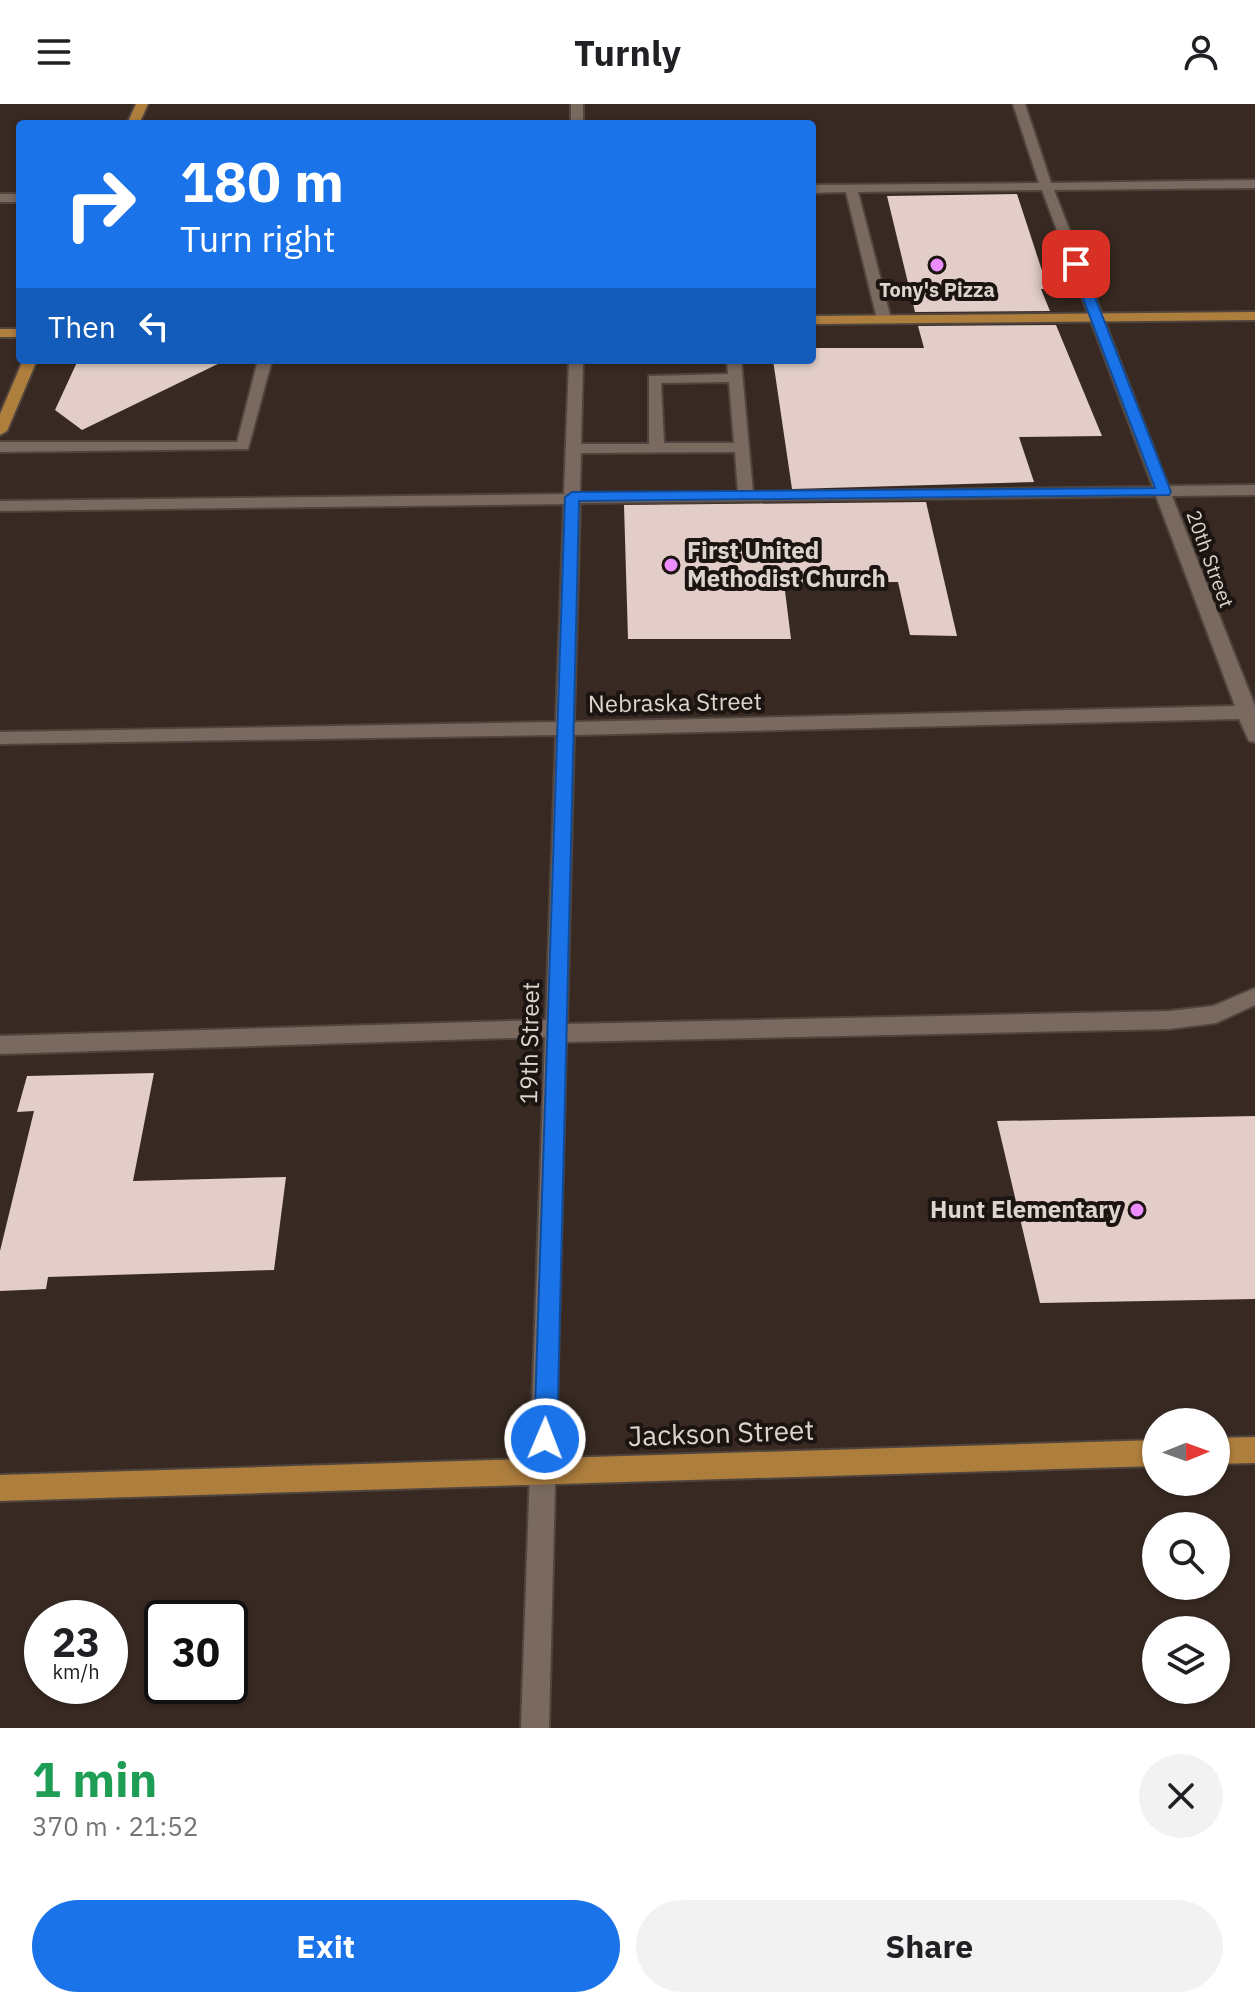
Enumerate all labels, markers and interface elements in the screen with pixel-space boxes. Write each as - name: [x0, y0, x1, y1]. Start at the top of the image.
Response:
- text: Turnly: [574, 29, 681, 76]
- icon: menu: [32, 30, 76, 74]
- icon: person: [1179, 30, 1223, 74]
- text: 180 m: [180, 145, 344, 217]
- icon: right: [48, 152, 152, 256]
- text: Turn right: [180, 215, 336, 262]
- pin: [1042, 230, 1110, 298]
- icon: arrive: [1054, 242, 1098, 286]
- marker: Tony's Pizza: [928, 256, 946, 274]
- place label: Tony's Pizza: [879, 276, 995, 303]
- icon: left: [132, 304, 176, 348]
- text: Then: [48, 307, 116, 346]
- street label: 20th Street: [1180, 506, 1241, 611]
- place label: First United Methodist Church: [687, 534, 886, 594]
- marker: First United Methodist Church: [662, 556, 680, 574]
- street label: Nebraska Street: [588, 684, 762, 720]
- street label: 19th Street: [512, 982, 546, 1104]
- place label: Hunt Elementary: [930, 1193, 1121, 1225]
- marker: Hunt Elementary: [1128, 1201, 1146, 1219]
- position arrow: [503, 1397, 587, 1481]
- north arrow: [1142, 1408, 1230, 1496]
- map controls: [1142, 1408, 1230, 1704]
- street label: Jackson Street: [627, 1411, 815, 1454]
- button: search: [1142, 1512, 1230, 1600]
- speed limit sign: 30: [144, 1600, 248, 1704]
- text: 23: [52, 1616, 100, 1668]
- button: layers: [1142, 1616, 1230, 1704]
- text: km/h: [52, 1658, 100, 1685]
- text: 1 min: [32, 1748, 157, 1810]
- button: close: [1139, 1754, 1223, 1838]
- text: 370 m · 21:52: [32, 1809, 198, 1843]
- button: Exit: [32, 1900, 620, 1992]
- button: Share: [636, 1900, 1223, 1992]

